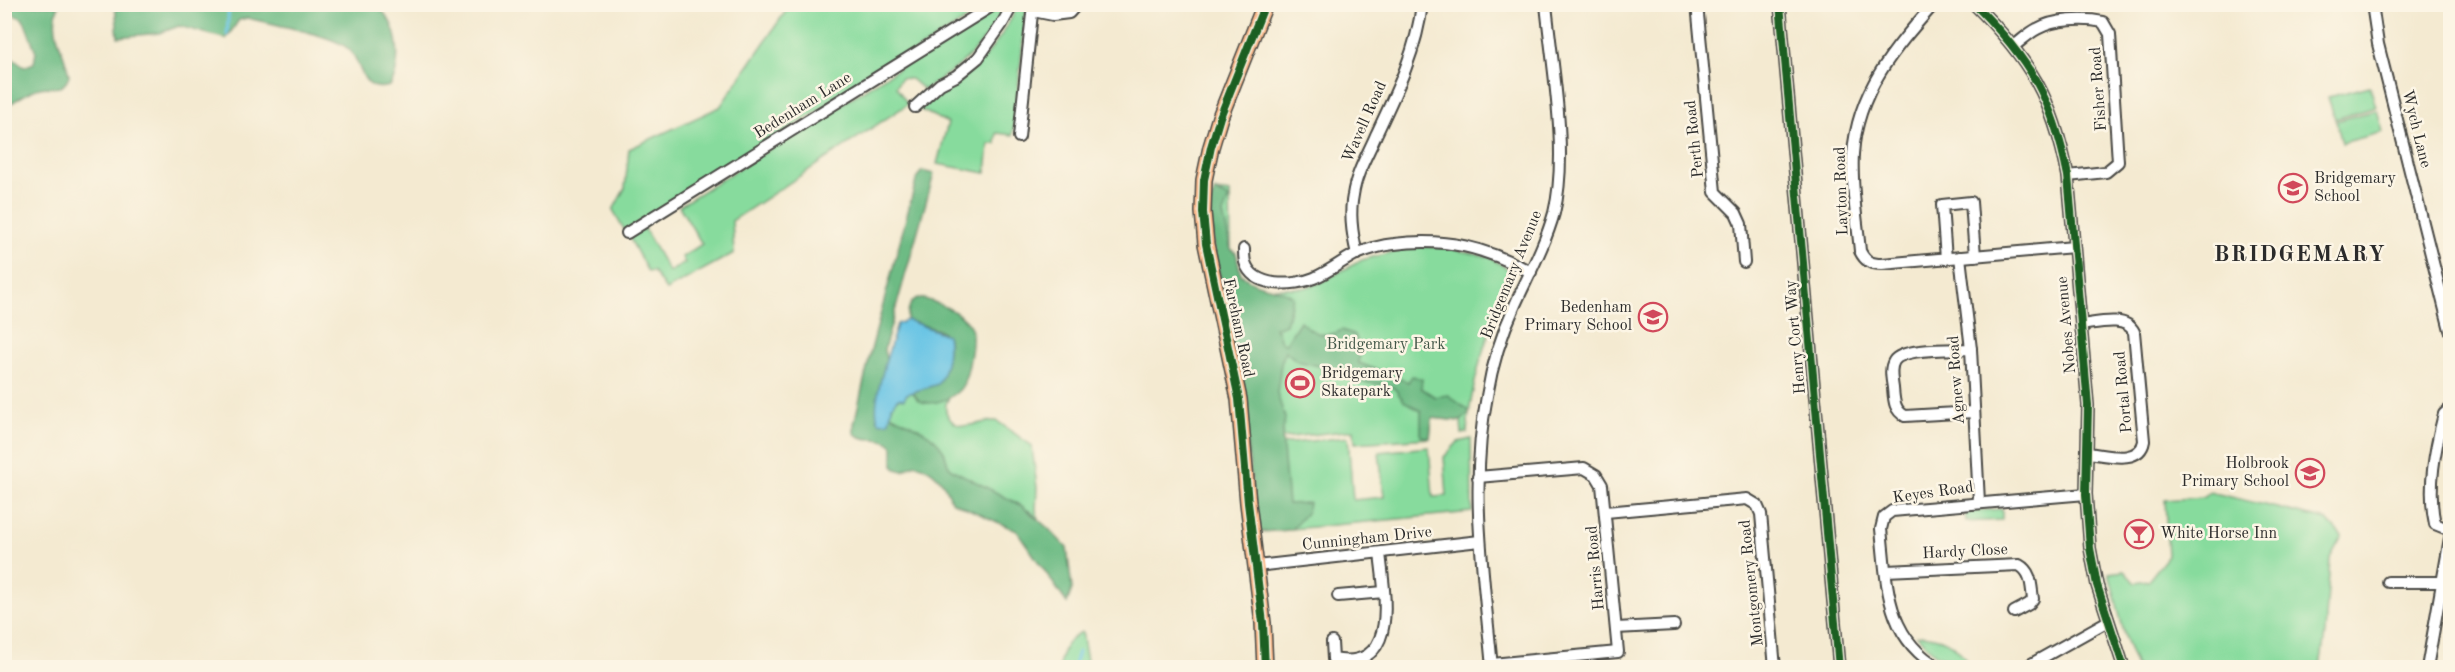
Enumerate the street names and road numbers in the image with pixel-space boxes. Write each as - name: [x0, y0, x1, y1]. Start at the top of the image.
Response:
- street label: Fisher Road: [2088, 46, 2110, 132]
- street label: Bedenham Lane: [752, 70, 854, 142]
- street label: Wavell Road: [1340, 79, 1390, 165]
- street label: Wych Lane: [2399, 88, 2433, 170]
- street label: Perth Road: [1683, 99, 1707, 179]
- street label: Layton Road: [1832, 146, 1852, 236]
- street label: Bridgemary Avenue: [1479, 208, 1545, 342]
- street label: Nobes Avenue: [2055, 275, 2079, 375]
- street label: Fareham Road: [1220, 277, 1256, 379]
- street label: Henry Cort Way: [1783, 278, 1809, 395]
- street label: Agnew Road: [1946, 335, 1968, 425]
- street label: Portal Road: [2112, 350, 2136, 434]
- street label: Keyes Road: [1891, 479, 1975, 507]
- street label: Montgomery Road: [1737, 519, 1767, 647]
- street label: Cunningham Drive: [1301, 524, 1433, 554]
- street label: Harris Road: [1584, 525, 1608, 611]
- street label: Hardy Close: [1922, 542, 2008, 562]

